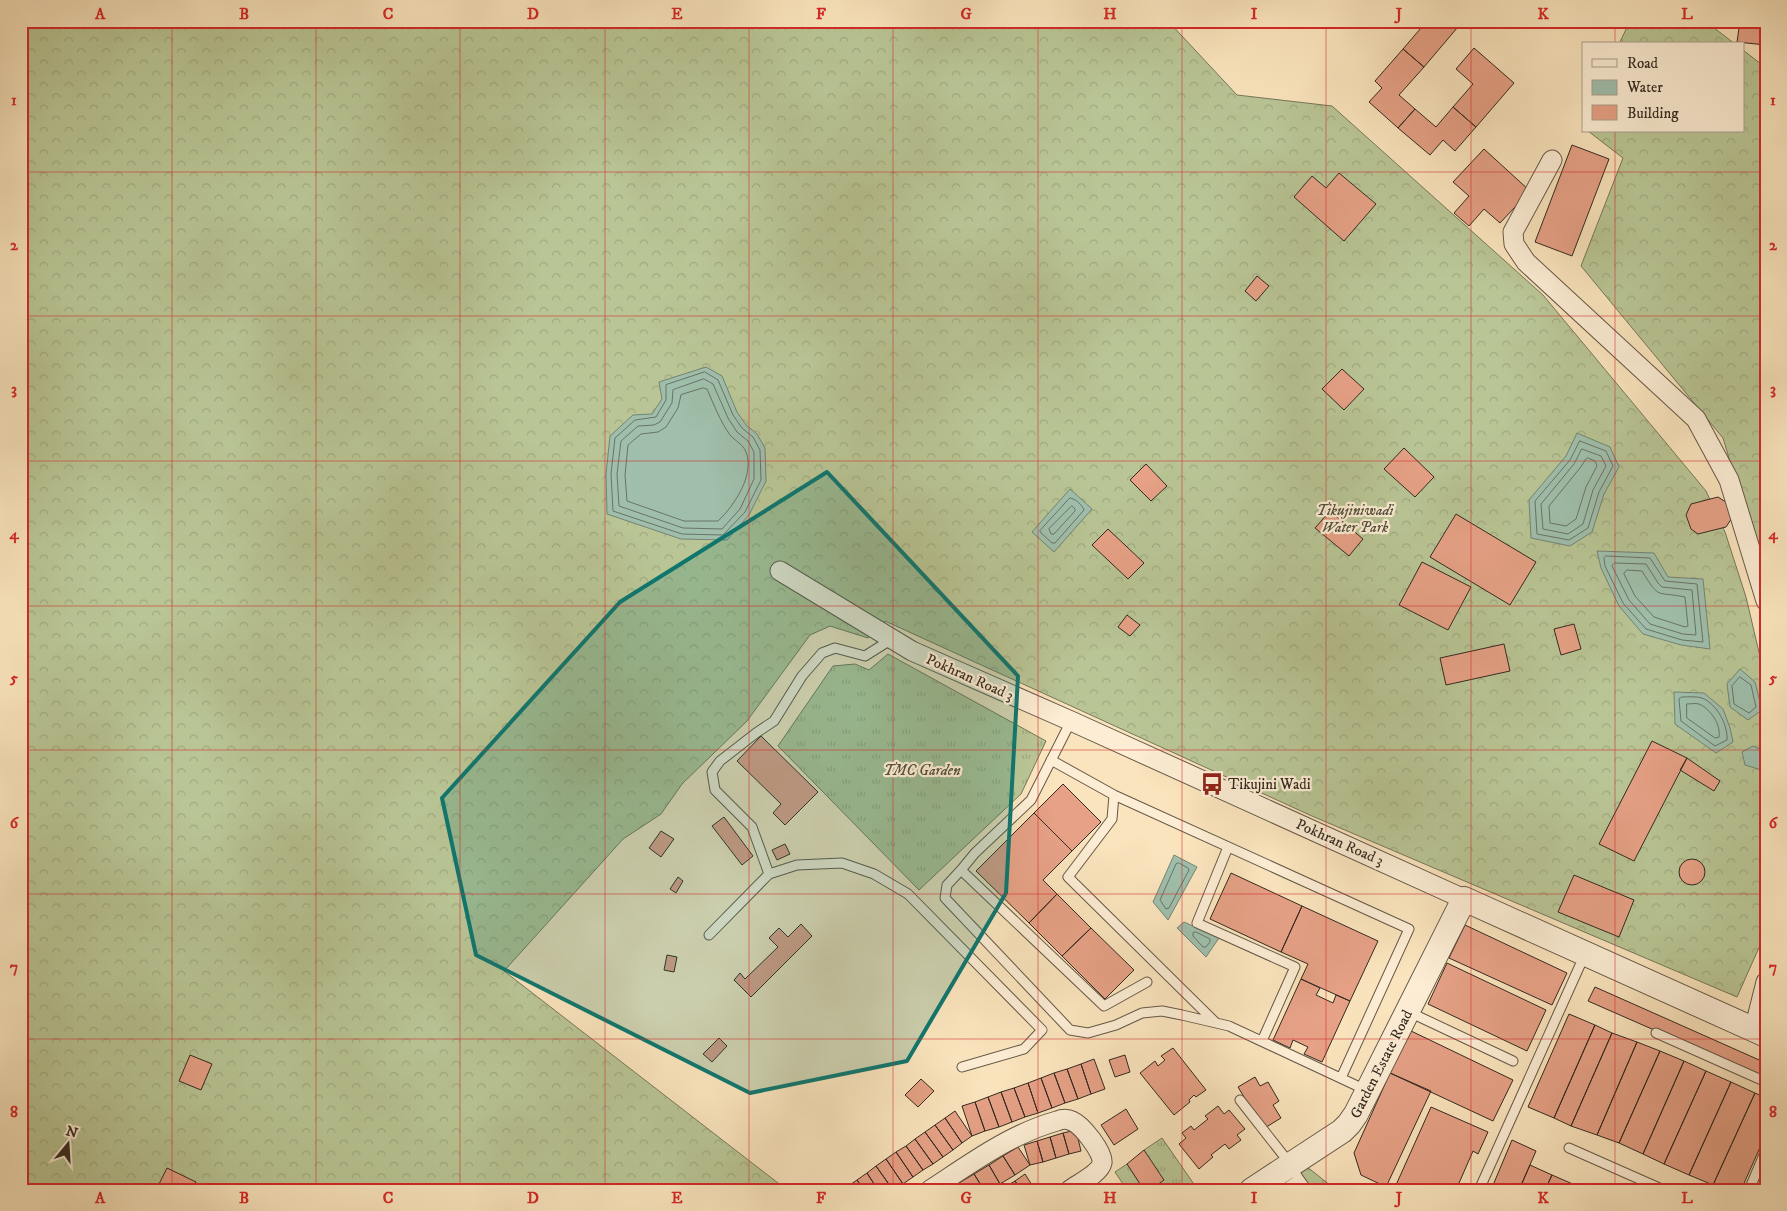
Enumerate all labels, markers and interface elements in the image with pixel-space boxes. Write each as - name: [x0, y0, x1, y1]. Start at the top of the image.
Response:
- text: A: [94, 4, 106, 24]
- text: B: [239, 4, 249, 24]
- text: C: [383, 4, 393, 24]
- text: D: [527, 4, 539, 24]
- text: E: [671, 4, 683, 24]
- text: F: [816, 4, 826, 24]
- text: G: [960, 4, 972, 24]
- text: H: [1103, 4, 1117, 24]
- text: I: [1251, 4, 1258, 24]
- text: J: [1394, 4, 1403, 24]
- text: K: [1537, 4, 1549, 24]
- text: L: [1681, 4, 1693, 24]
- legend: [1582, 42, 1744, 132]
- text: Road: [1627, 54, 1659, 73]
- text: Water: [1626, 78, 1663, 97]
- text: 1: [11, 90, 17, 110]
- text: 1: [1770, 90, 1776, 110]
- text: Building: [1627, 104, 1679, 123]
- text: 2: [10, 235, 19, 255]
- text: 2: [1769, 235, 1778, 255]
- text: 3: [11, 379, 17, 399]
- text: 3: [1770, 379, 1776, 399]
- park label: Tikujiniwadi Water Park: [1317, 501, 1395, 537]
- text: 4: [8, 524, 19, 544]
- text: 4: [1767, 524, 1778, 544]
- street label: Pokhran Road 3: [923, 650, 1017, 705]
- text: 5: [9, 668, 18, 688]
- text: 5: [1768, 668, 1777, 688]
- park label: TMC Garden: [883, 761, 961, 780]
- bus stop icon: Tikujini Wadi: [1199, 771, 1225, 797]
- place label: Tikujini Wadi: [1228, 775, 1311, 794]
- text: 6: [10, 813, 20, 833]
- text: 6: [1769, 813, 1779, 833]
- street label: Pokhran Road 3: [1293, 815, 1387, 870]
- text: 7: [10, 957, 18, 977]
- text: 7: [1769, 957, 1777, 977]
- street label: Garden Estate Road: [1346, 1006, 1417, 1122]
- text: 8: [10, 1102, 18, 1122]
- text: 8: [1769, 1102, 1777, 1122]
- north arrow: [42, 1118, 92, 1168]
- text: N: [63, 1122, 80, 1143]
- text: A: [94, 1188, 106, 1208]
- text: B: [239, 1188, 249, 1208]
- text: C: [383, 1188, 393, 1208]
- text: D: [527, 1188, 539, 1208]
- text: E: [671, 1188, 683, 1208]
- text: F: [816, 1188, 826, 1208]
- text: G: [960, 1188, 972, 1208]
- text: H: [1103, 1188, 1117, 1208]
- text: I: [1251, 1188, 1258, 1208]
- text: J: [1394, 1188, 1403, 1208]
- text: K: [1537, 1188, 1549, 1208]
- text: L: [1681, 1188, 1693, 1208]

